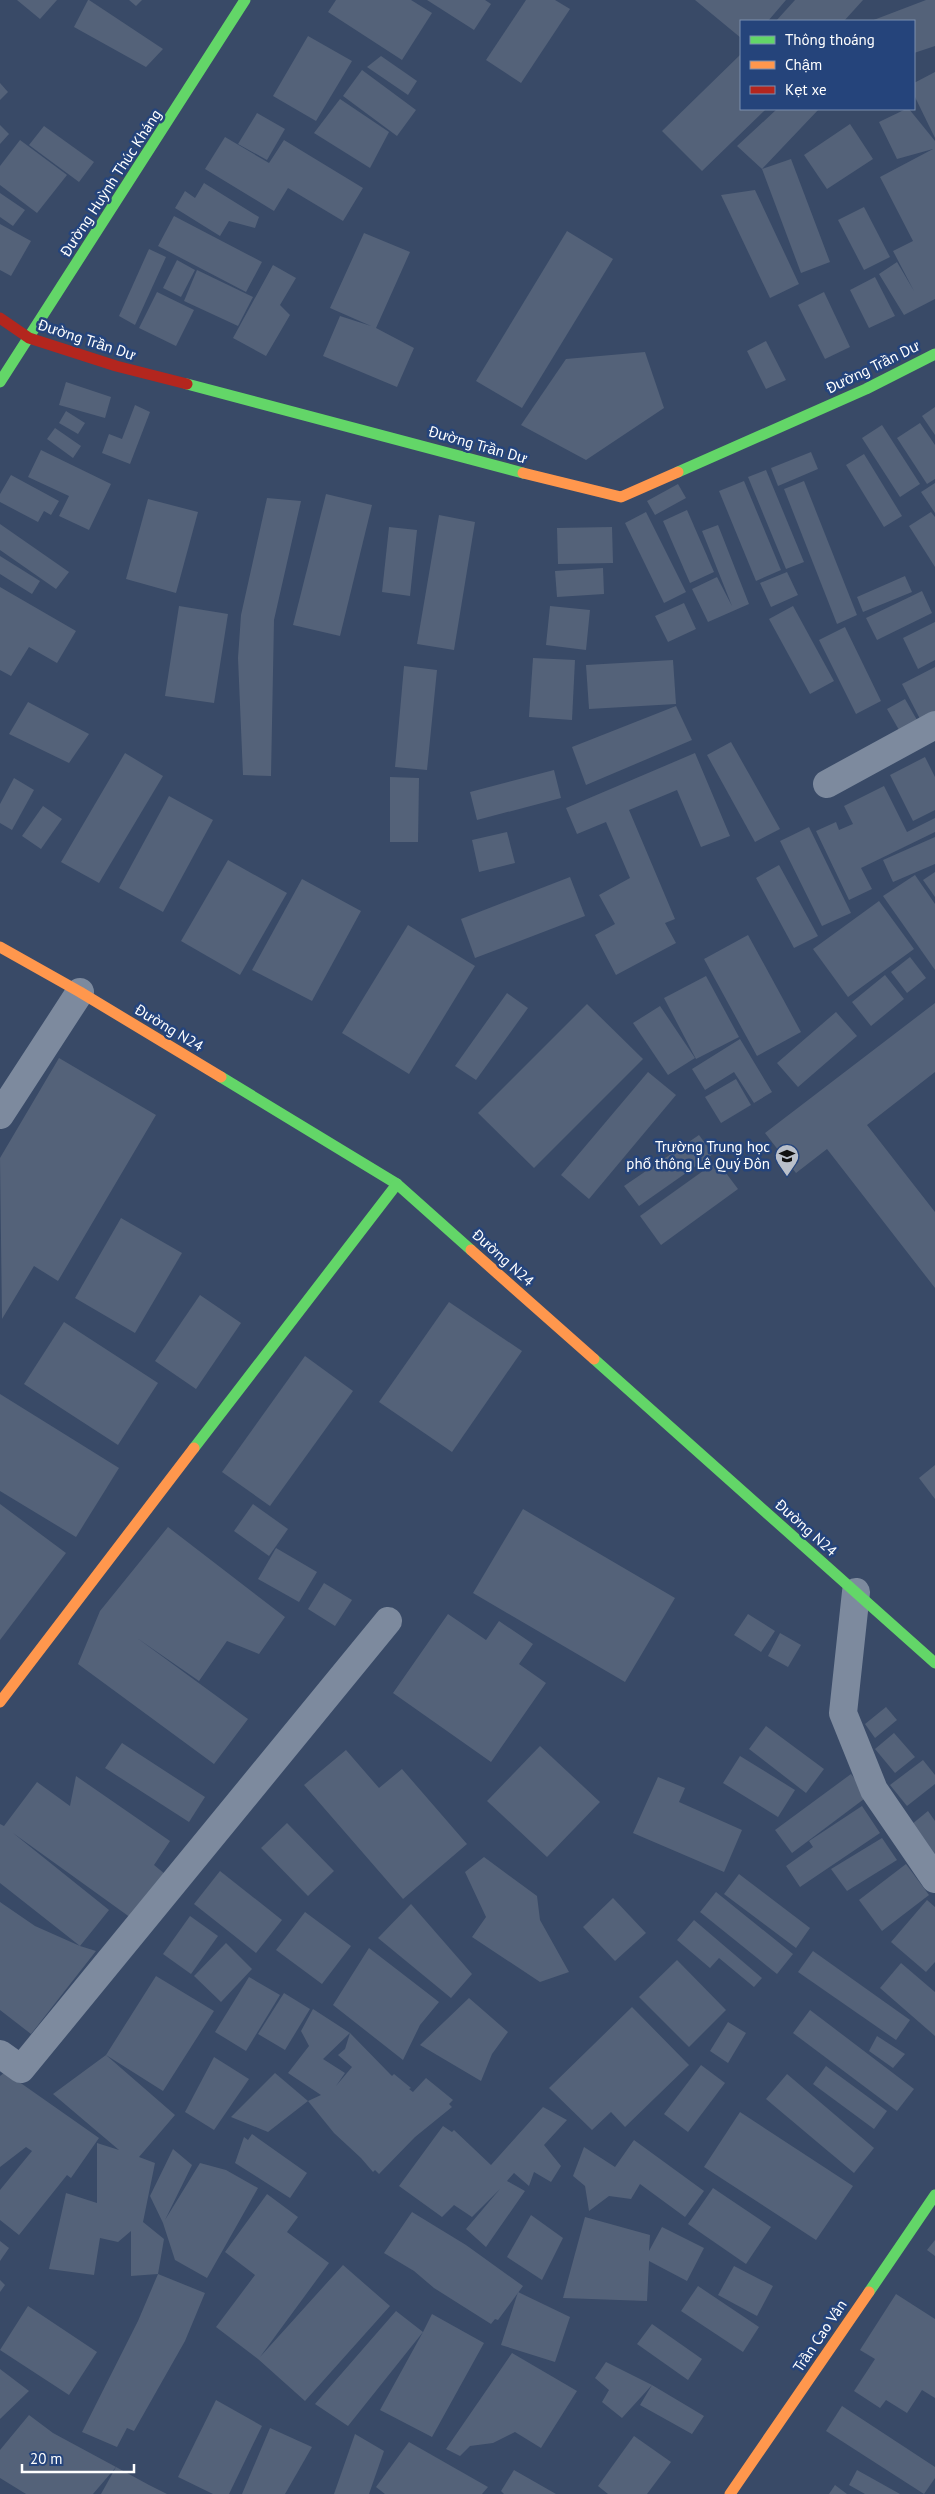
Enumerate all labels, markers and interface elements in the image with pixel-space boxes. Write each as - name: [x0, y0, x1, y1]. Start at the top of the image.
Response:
- legend: [740, 20, 915, 110]
- text: Thông thoáng: [785, 30, 875, 49]
- text: Chậm: [785, 55, 822, 74]
- text: Kẹt xe: [785, 80, 827, 99]
- street label: Đường Huỳnh Thúc Kháng: [55, 106, 165, 261]
- street label: Đường Trần Dư: [35, 314, 139, 364]
- street label: Đường Trần Dư: [822, 336, 923, 398]
- street label: Đường Trần Dư: [426, 421, 530, 468]
- street label: Đường N24: [131, 999, 207, 1055]
- place label: Trường Trung học phổ thông Lê Quý Đôn: [626, 1137, 770, 1173]
- school or university icon: Trường Trung học phổ thông Lê Quý Đôn: [774, 1143, 800, 1177]
- street label: Đường N24: [468, 1224, 538, 1290]
- street label: Đường N24: [771, 1494, 841, 1560]
- street label: Trần Cao Vân: [788, 2296, 851, 2376]
- scale bar: [22, 2442, 135, 2474]
- text: 20 m: [30, 2449, 63, 2468]

